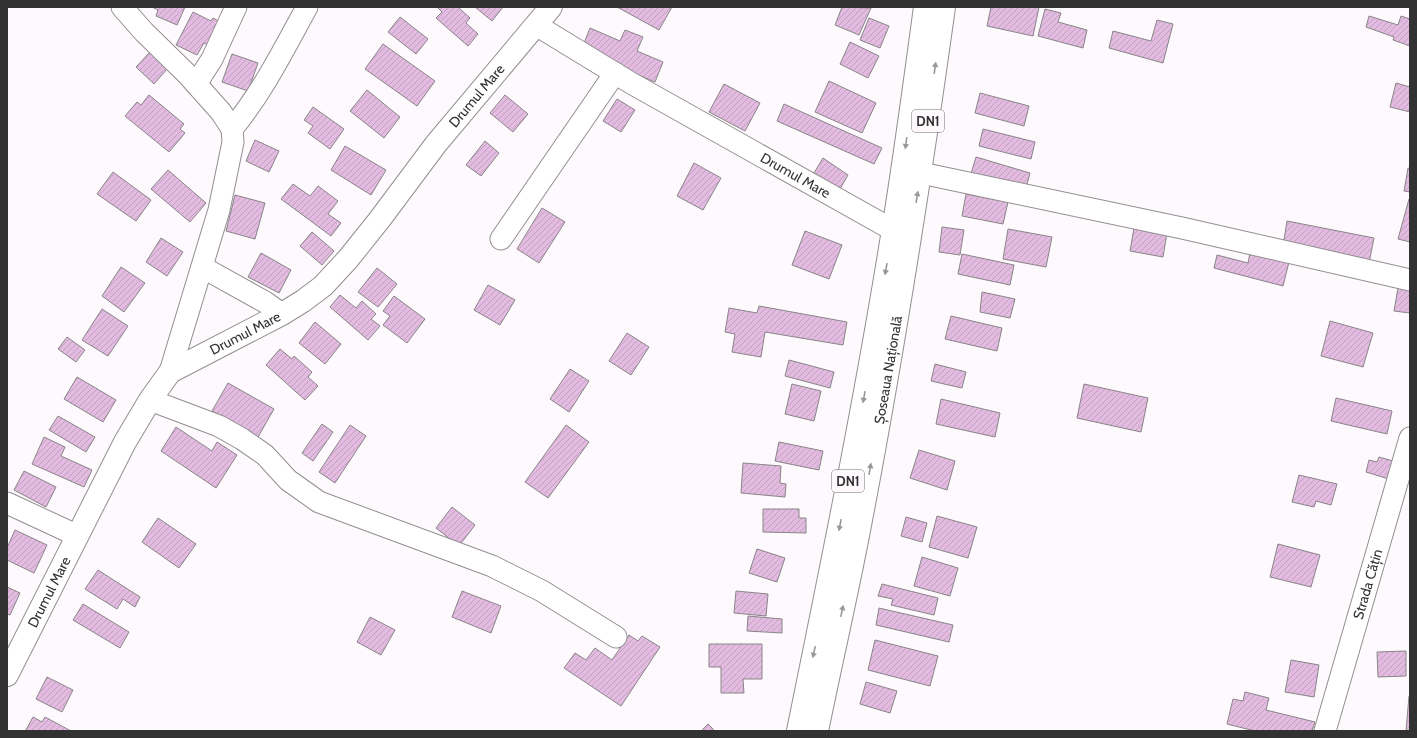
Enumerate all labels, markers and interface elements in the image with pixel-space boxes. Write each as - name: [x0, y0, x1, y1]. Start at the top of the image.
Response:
- street label: Drumul Mare: [445, 60, 508, 131]
- one-way arrow: [932, 62, 938, 74]
- road number: DN1: [912, 110, 944, 132]
- one-way arrow: [903, 136, 909, 149]
- street label: Drumul Mare: [757, 149, 834, 202]
- one-way arrow: [914, 191, 920, 203]
- one-way arrow: [883, 263, 889, 275]
- street label: Drumul Mare: [207, 307, 284, 359]
- street label: Șoseaua Națională: [870, 314, 906, 425]
- one-way arrow: [860, 391, 866, 403]
- one-way arrow: [867, 463, 873, 475]
- road number: DN1: [832, 470, 864, 492]
- one-way arrow: [837, 519, 843, 531]
- street label: Strada Cățin: [1349, 547, 1386, 621]
- street label: Drumul Mare: [23, 553, 75, 631]
- one-way arrow: [840, 604, 846, 617]
- one-way arrow: [811, 646, 817, 658]

